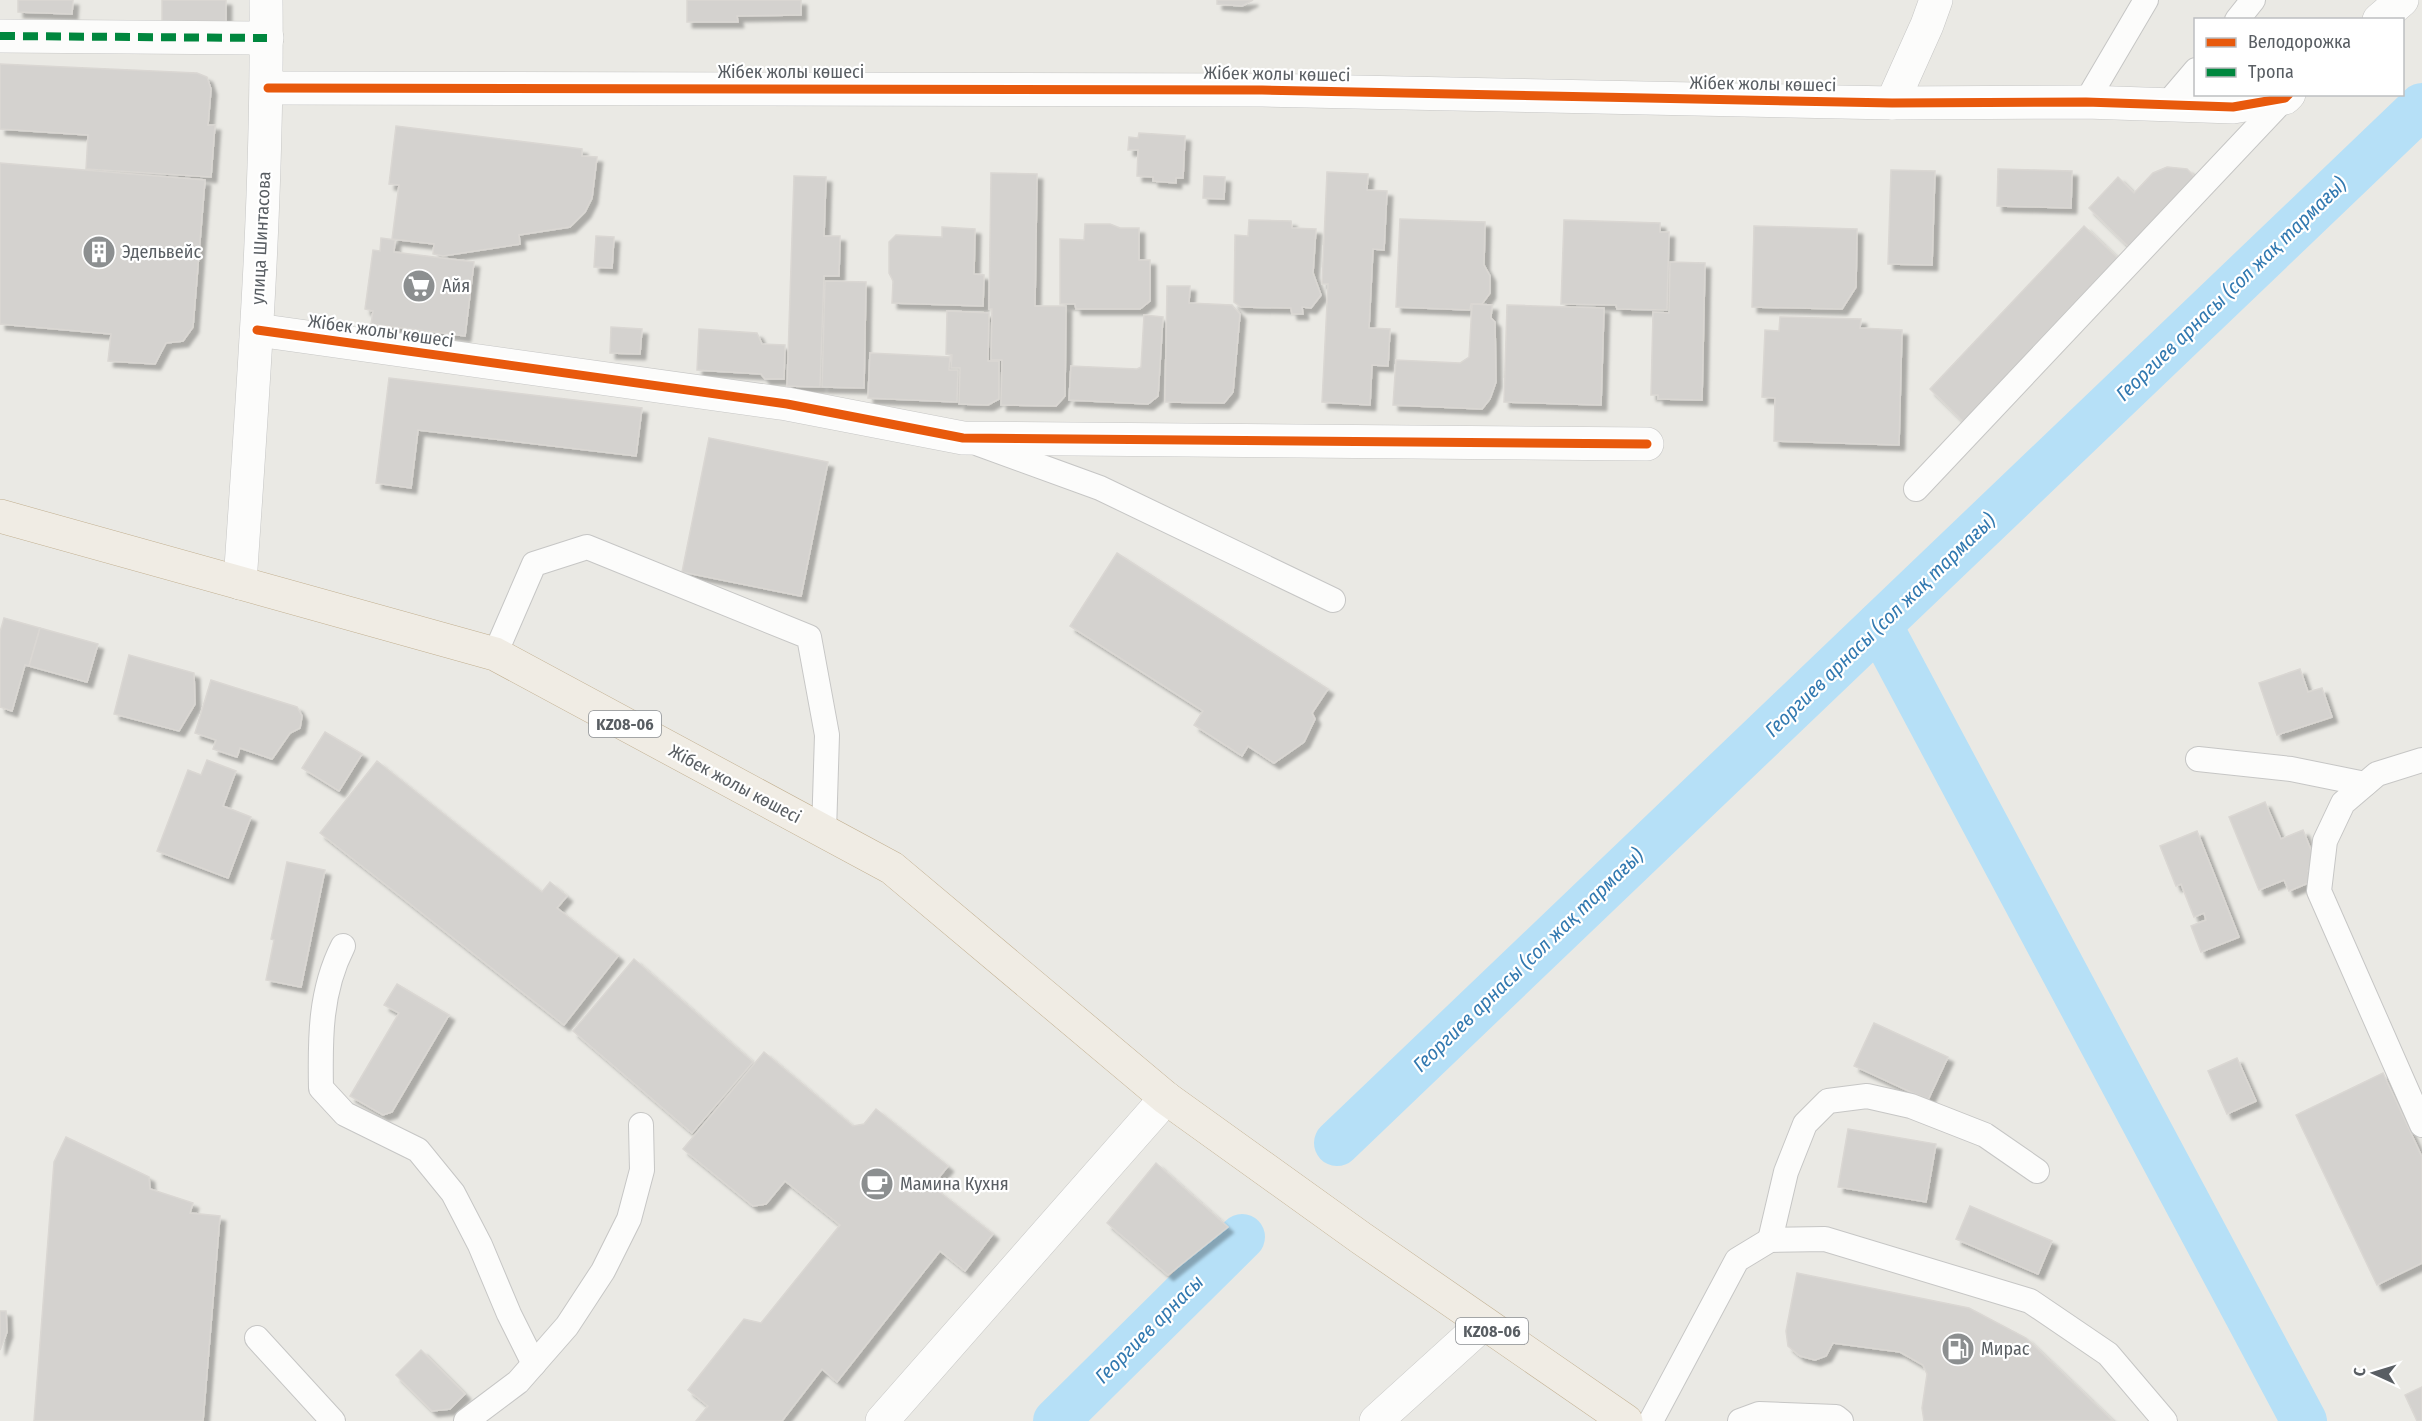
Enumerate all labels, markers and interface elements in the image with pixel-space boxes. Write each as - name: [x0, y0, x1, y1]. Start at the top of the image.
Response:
- legend: [2194, 18, 2404, 96]
- text: Велодорожка: [2248, 31, 2351, 53]
- street label: Жібек жолы көшесі: [718, 61, 864, 83]
- text: Тропа: [2248, 61, 2294, 83]
- street label: Жібек жолы көшесі: [1203, 62, 1351, 86]
- street label: Жібек жолы көшесі: [1689, 72, 1837, 96]
- street label: улица Шинтасова: [247, 171, 275, 305]
- water label: Георгиев арнасы (сол жақ тармағы): [2111, 172, 2351, 406]
- building icon: Эдельвейс: [81, 234, 117, 270]
- place label: Эдельвейс: [122, 241, 201, 263]
- supermarket icon: Айя: [401, 268, 437, 304]
- place label: Айя: [442, 275, 470, 297]
- street label: Жібек жолы көшесі: [307, 310, 455, 352]
- water label: Георгиев арнасы (сол жақ тармағы): [1760, 508, 2000, 742]
- road number: KZ08-06: [589, 711, 661, 737]
- street label: Жібек жолы көшесі: [665, 740, 805, 828]
- water label: Георгиев арнасы (сол жақ тармағы): [1408, 843, 1648, 1077]
- cafe icon: Мамина Кухня: [859, 1166, 895, 1202]
- place label: Мамина Кухня: [900, 1173, 1009, 1195]
- water label: Георгиев арнасы: [1090, 1270, 1208, 1388]
- road number: KZ08-06: [1456, 1318, 1528, 1344]
- fuel station icon: Мирас: [1940, 1331, 1976, 1367]
- place label: Мирас: [1981, 1338, 2030, 1360]
- north arrow: [2344, 1343, 2404, 1403]
- text: С: [2350, 1367, 2369, 1377]

